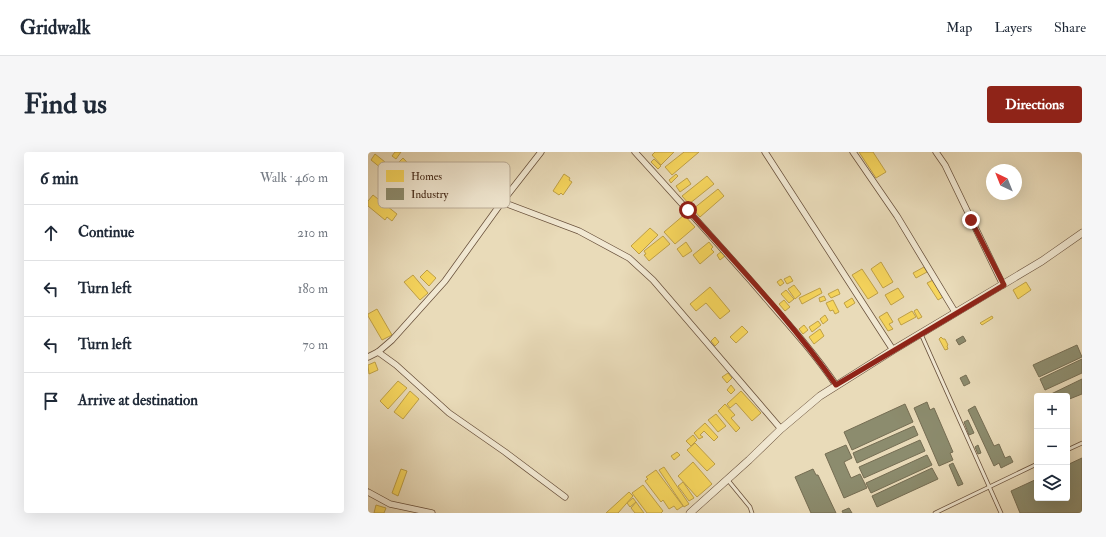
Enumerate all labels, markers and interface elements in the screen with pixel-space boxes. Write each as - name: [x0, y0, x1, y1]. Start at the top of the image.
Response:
- text: Gridwalk: [20, 16, 91, 40]
- text: Map: [946, 19, 972, 36]
- text: Layers: [994, 19, 1032, 36]
- text: Share: [1054, 19, 1086, 36]
- button: Directions: [987, 86, 1082, 123]
- text: Find us: [24, 87, 107, 122]
- legend: [378, 162, 510, 208]
- north arrow: [986, 164, 1022, 200]
- text: 6 min: [40, 168, 79, 189]
- text: Walk · 460 m: [260, 170, 328, 186]
- text: Homes: [411, 170, 442, 183]
- text: Industry: [411, 188, 449, 202]
- route start: [679, 201, 697, 219]
- route end: [962, 211, 980, 229]
- icon: ahead: [40, 222, 62, 244]
- text: Continue: [78, 223, 134, 242]
- text: 210 m: [297, 225, 328, 241]
- icon: left: [40, 278, 62, 300]
- text: Turn left: [78, 279, 132, 298]
- text: 180 m: [298, 281, 328, 297]
- icon: left: [40, 334, 62, 356]
- text: Turn left: [78, 335, 132, 354]
- text: 70 m: [303, 337, 328, 353]
- icon: arrive: [40, 390, 62, 412]
- text: Arrive at destination: [78, 391, 198, 410]
- map controls: [1034, 393, 1070, 501]
- button: +: [1034, 393, 1070, 429]
- button: −: [1034, 429, 1070, 465]
- button: layers: [1034, 465, 1070, 501]

